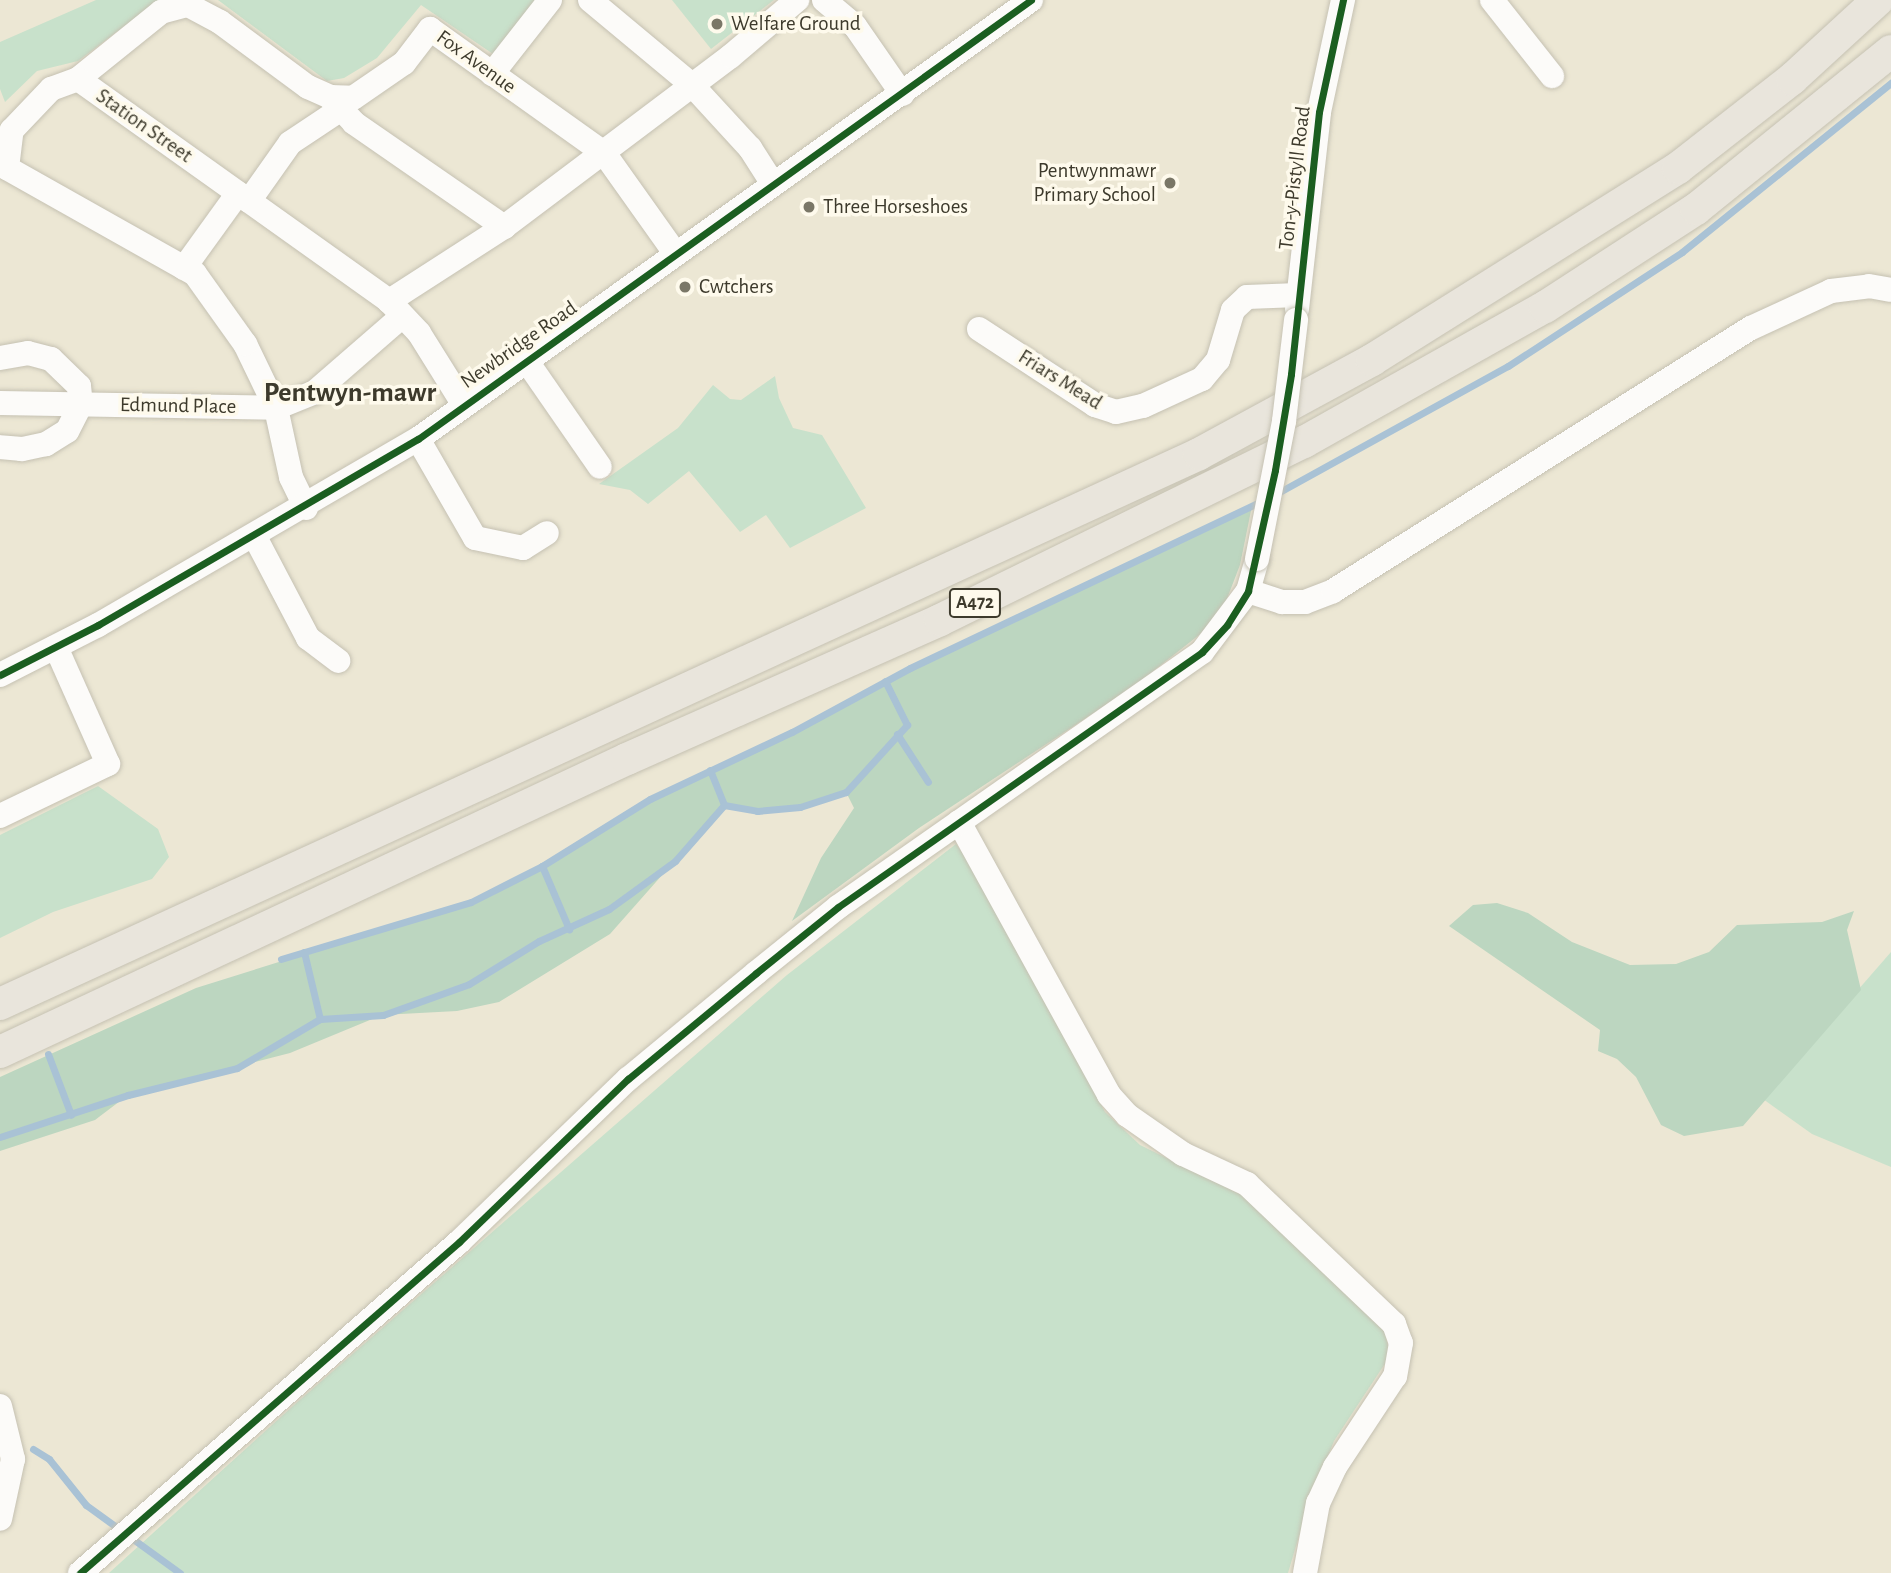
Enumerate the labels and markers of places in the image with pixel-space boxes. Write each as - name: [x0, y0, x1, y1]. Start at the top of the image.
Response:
- place label: Welfare Ground: [731, 11, 861, 37]
- marker: Welfare Ground: [709, 16, 725, 32]
- place label: Pentwynmawr Primary School: [1033, 158, 1156, 208]
- marker: Pentwynmawr Primary School: [1162, 175, 1178, 191]
- place label: Three Horseshoes: [823, 194, 968, 220]
- marker: Three Horseshoes: [801, 199, 817, 215]
- place label: Cwtchers: [699, 274, 774, 300]
- marker: Cwtchers: [677, 279, 693, 295]

